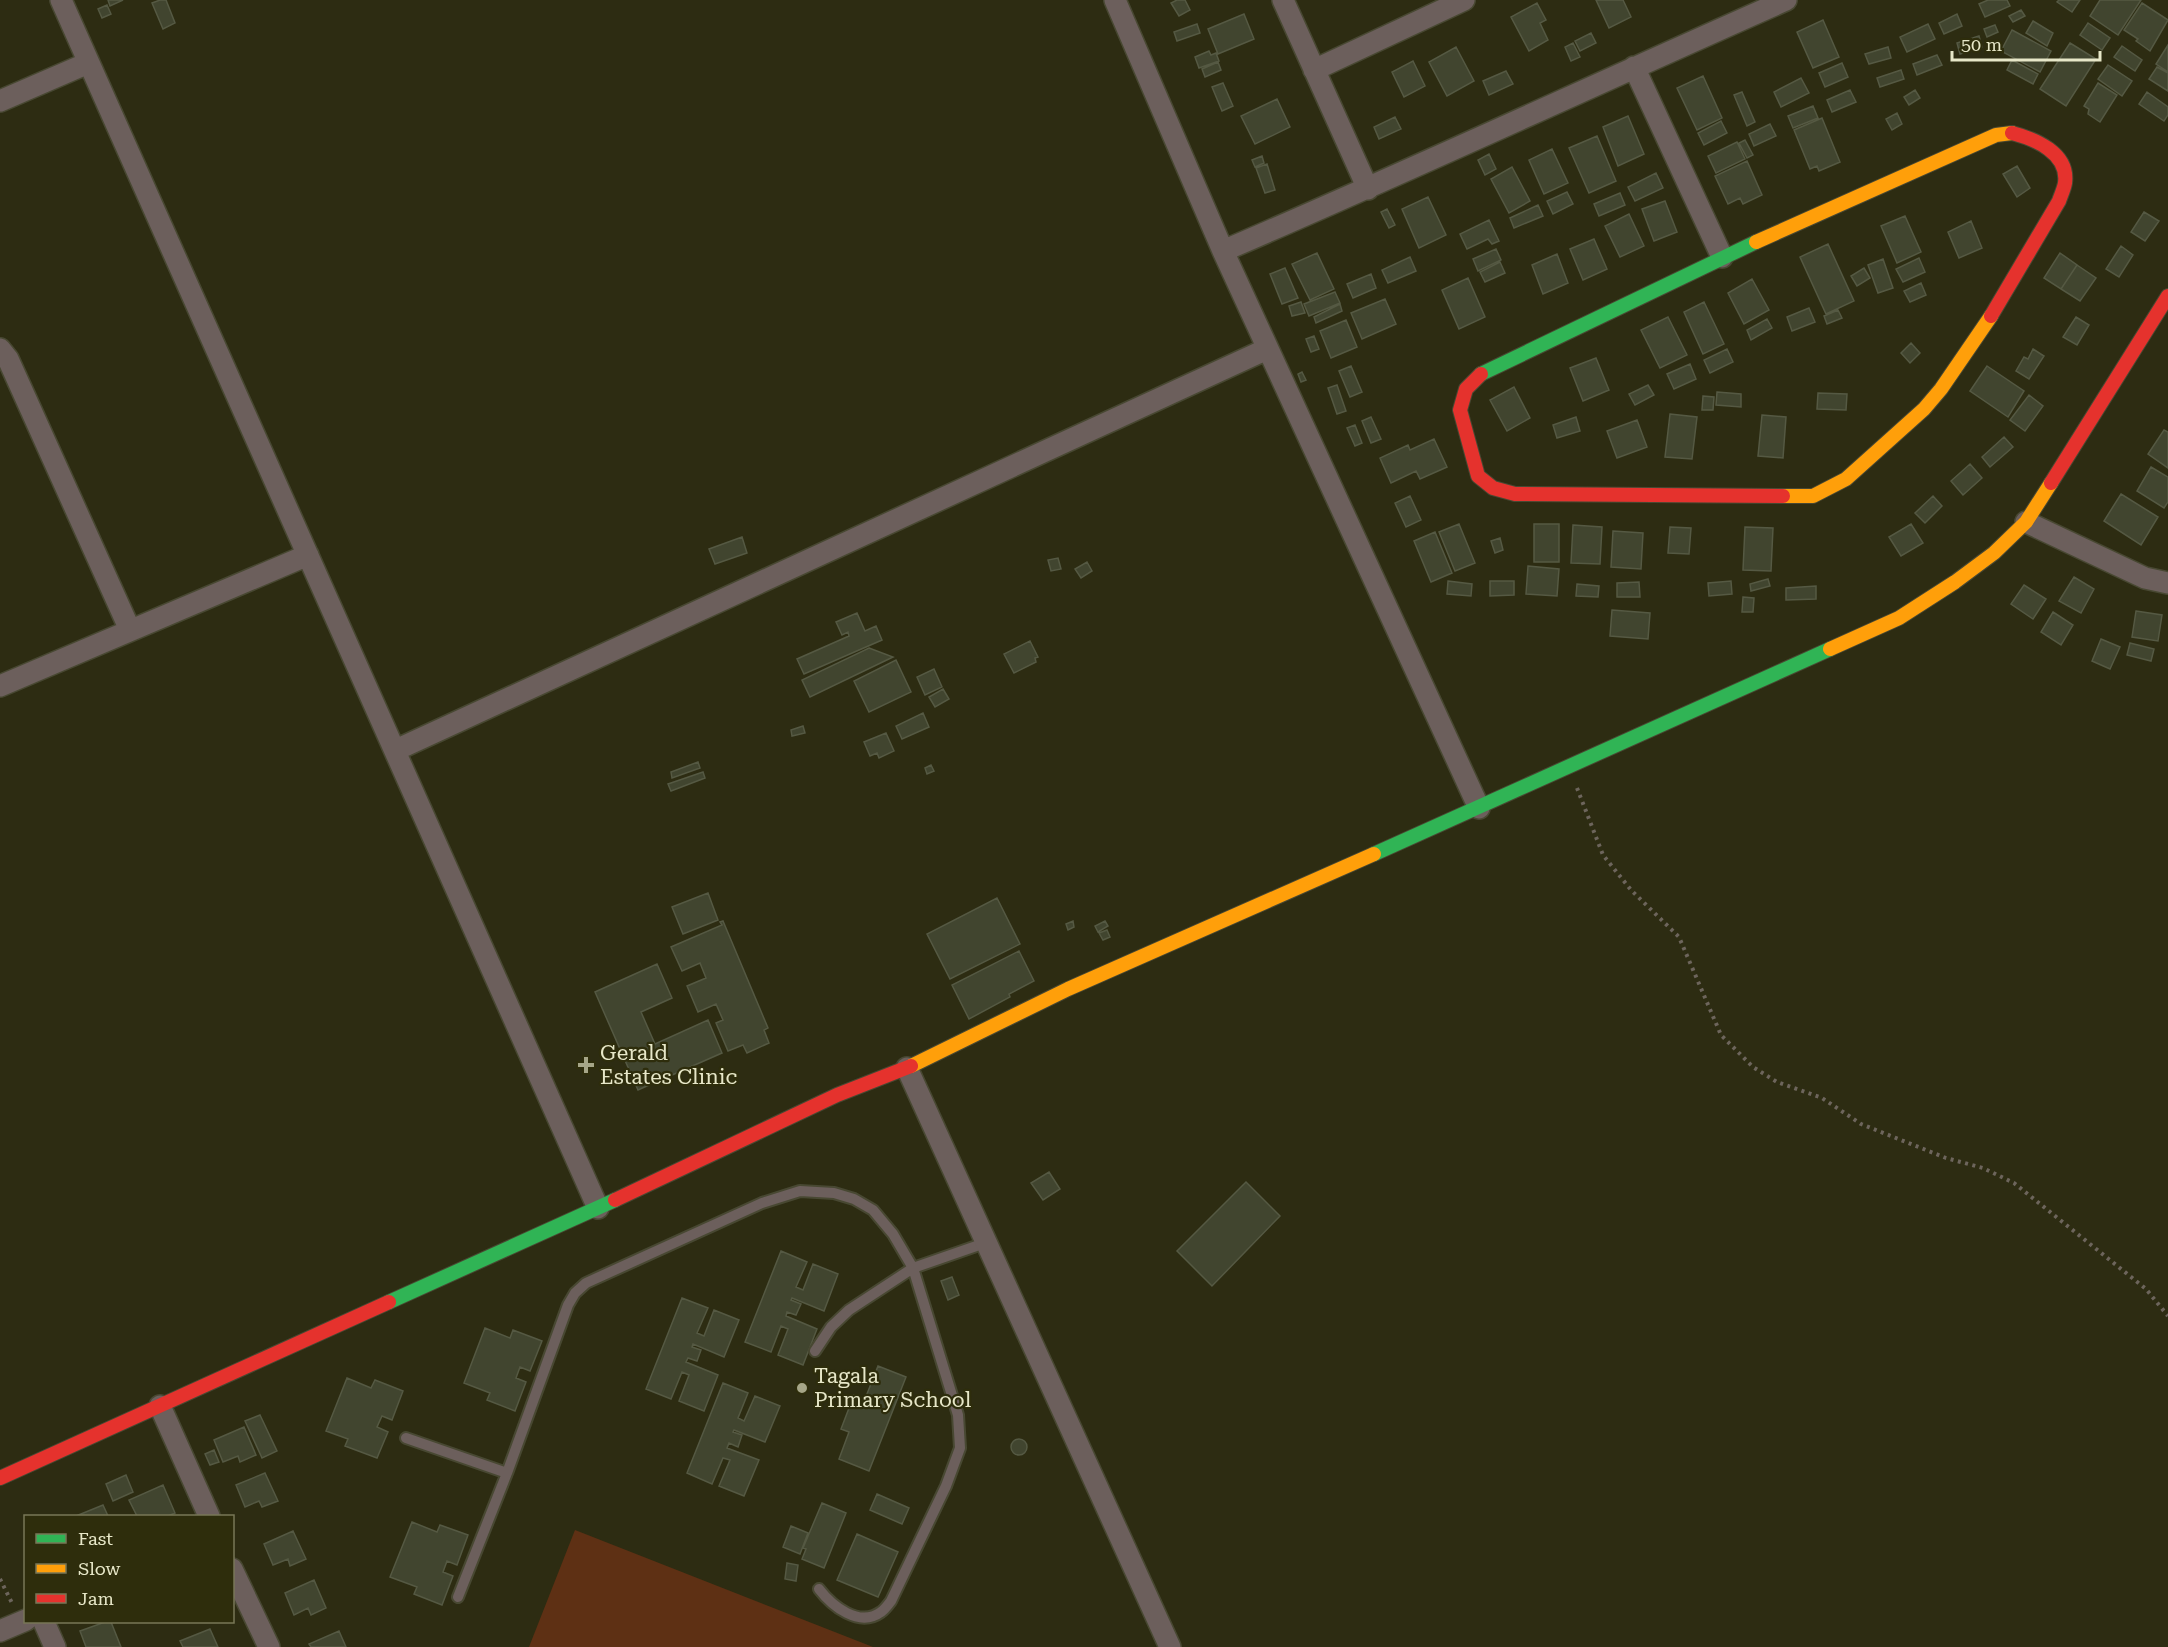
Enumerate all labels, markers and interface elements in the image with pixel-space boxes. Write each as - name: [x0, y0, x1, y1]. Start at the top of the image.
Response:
- scale bar: [1952, 24, 2100, 62]
- text: 50 m: [1961, 34, 2002, 55]
- place label: Gerald Estates Clinic: [600, 1041, 737, 1089]
- marker: Gerald Estates Clinic: [577, 1056, 595, 1074]
- place label: Tagala Primary School: [814, 1364, 972, 1412]
- marker: Tagala Primary School: [795, 1381, 809, 1395]
- legend: [24, 1515, 234, 1623]
- text: Fast: [78, 1528, 113, 1549]
- text: Slow: [78, 1558, 120, 1579]
- text: Jam: [78, 1588, 114, 1609]

